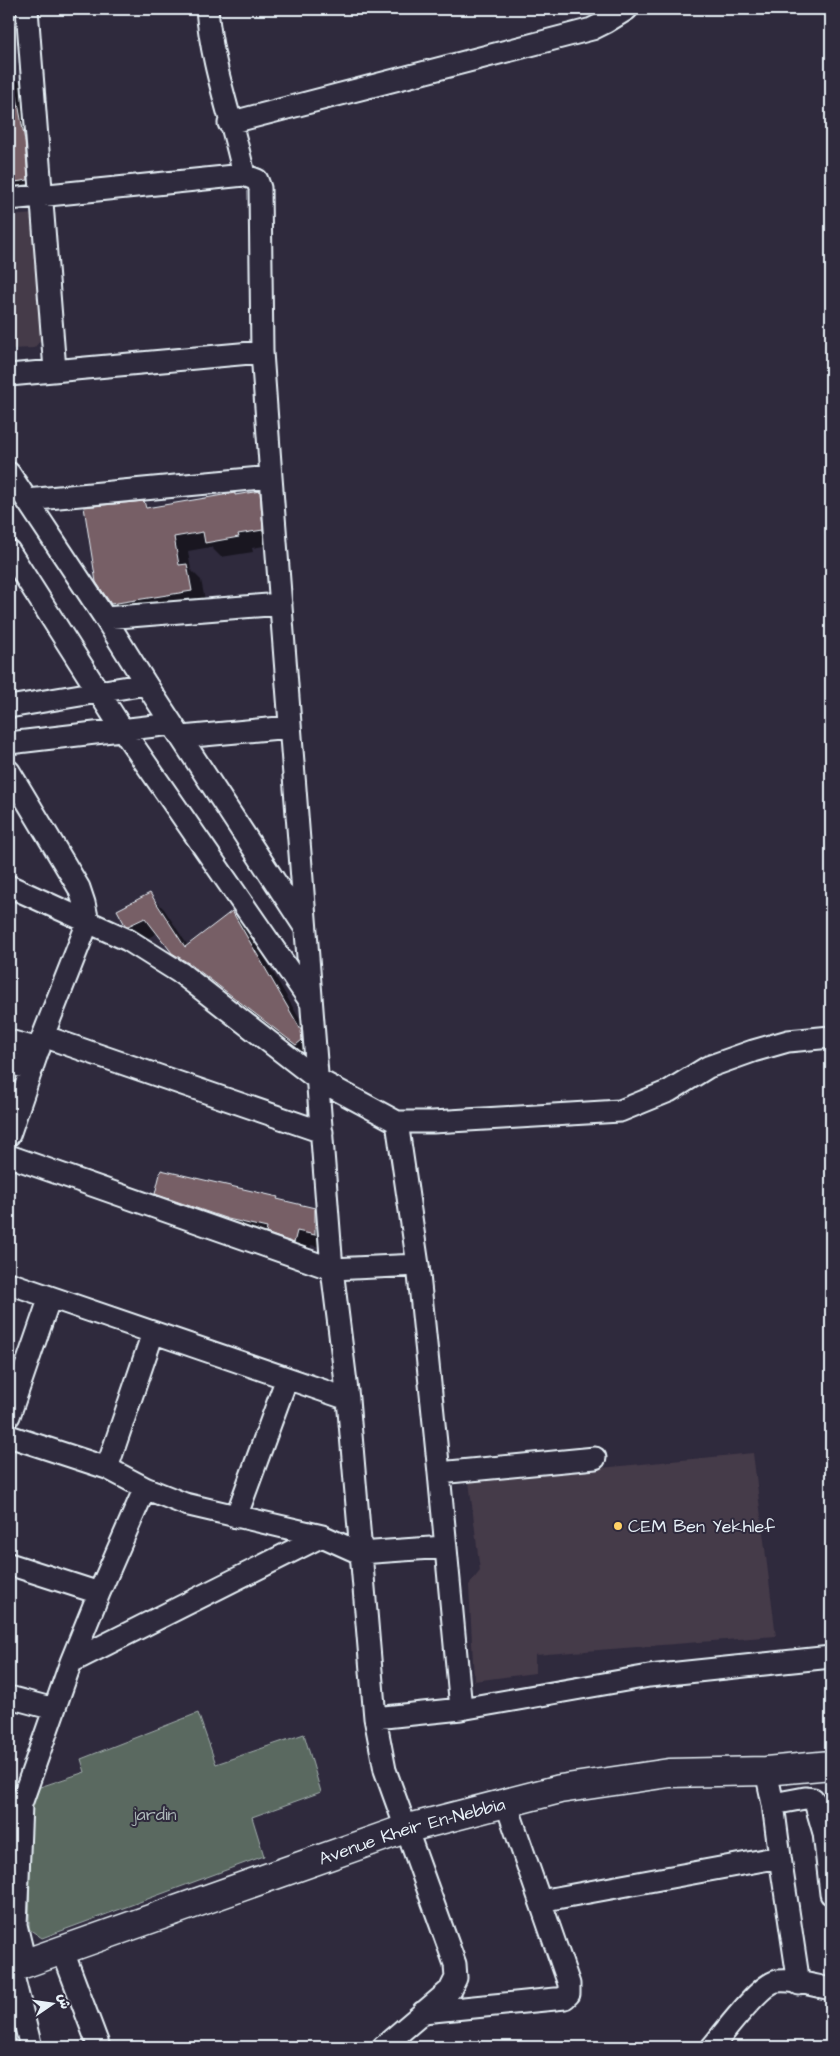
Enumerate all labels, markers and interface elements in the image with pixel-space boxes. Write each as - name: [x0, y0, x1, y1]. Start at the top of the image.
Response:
- place label: CEM Ben Yekhlef: [628, 1514, 775, 1539]
- marker: CEM Ben Yekhlef: [612, 1520, 624, 1532]
- street label: Avenue Kheir En-Nebbia: [315, 1792, 508, 1872]
- park label: jardin: [131, 1802, 177, 1827]
- north arrow: [28, 1978, 78, 2028]
- text: ش: [52, 1992, 75, 2011]

